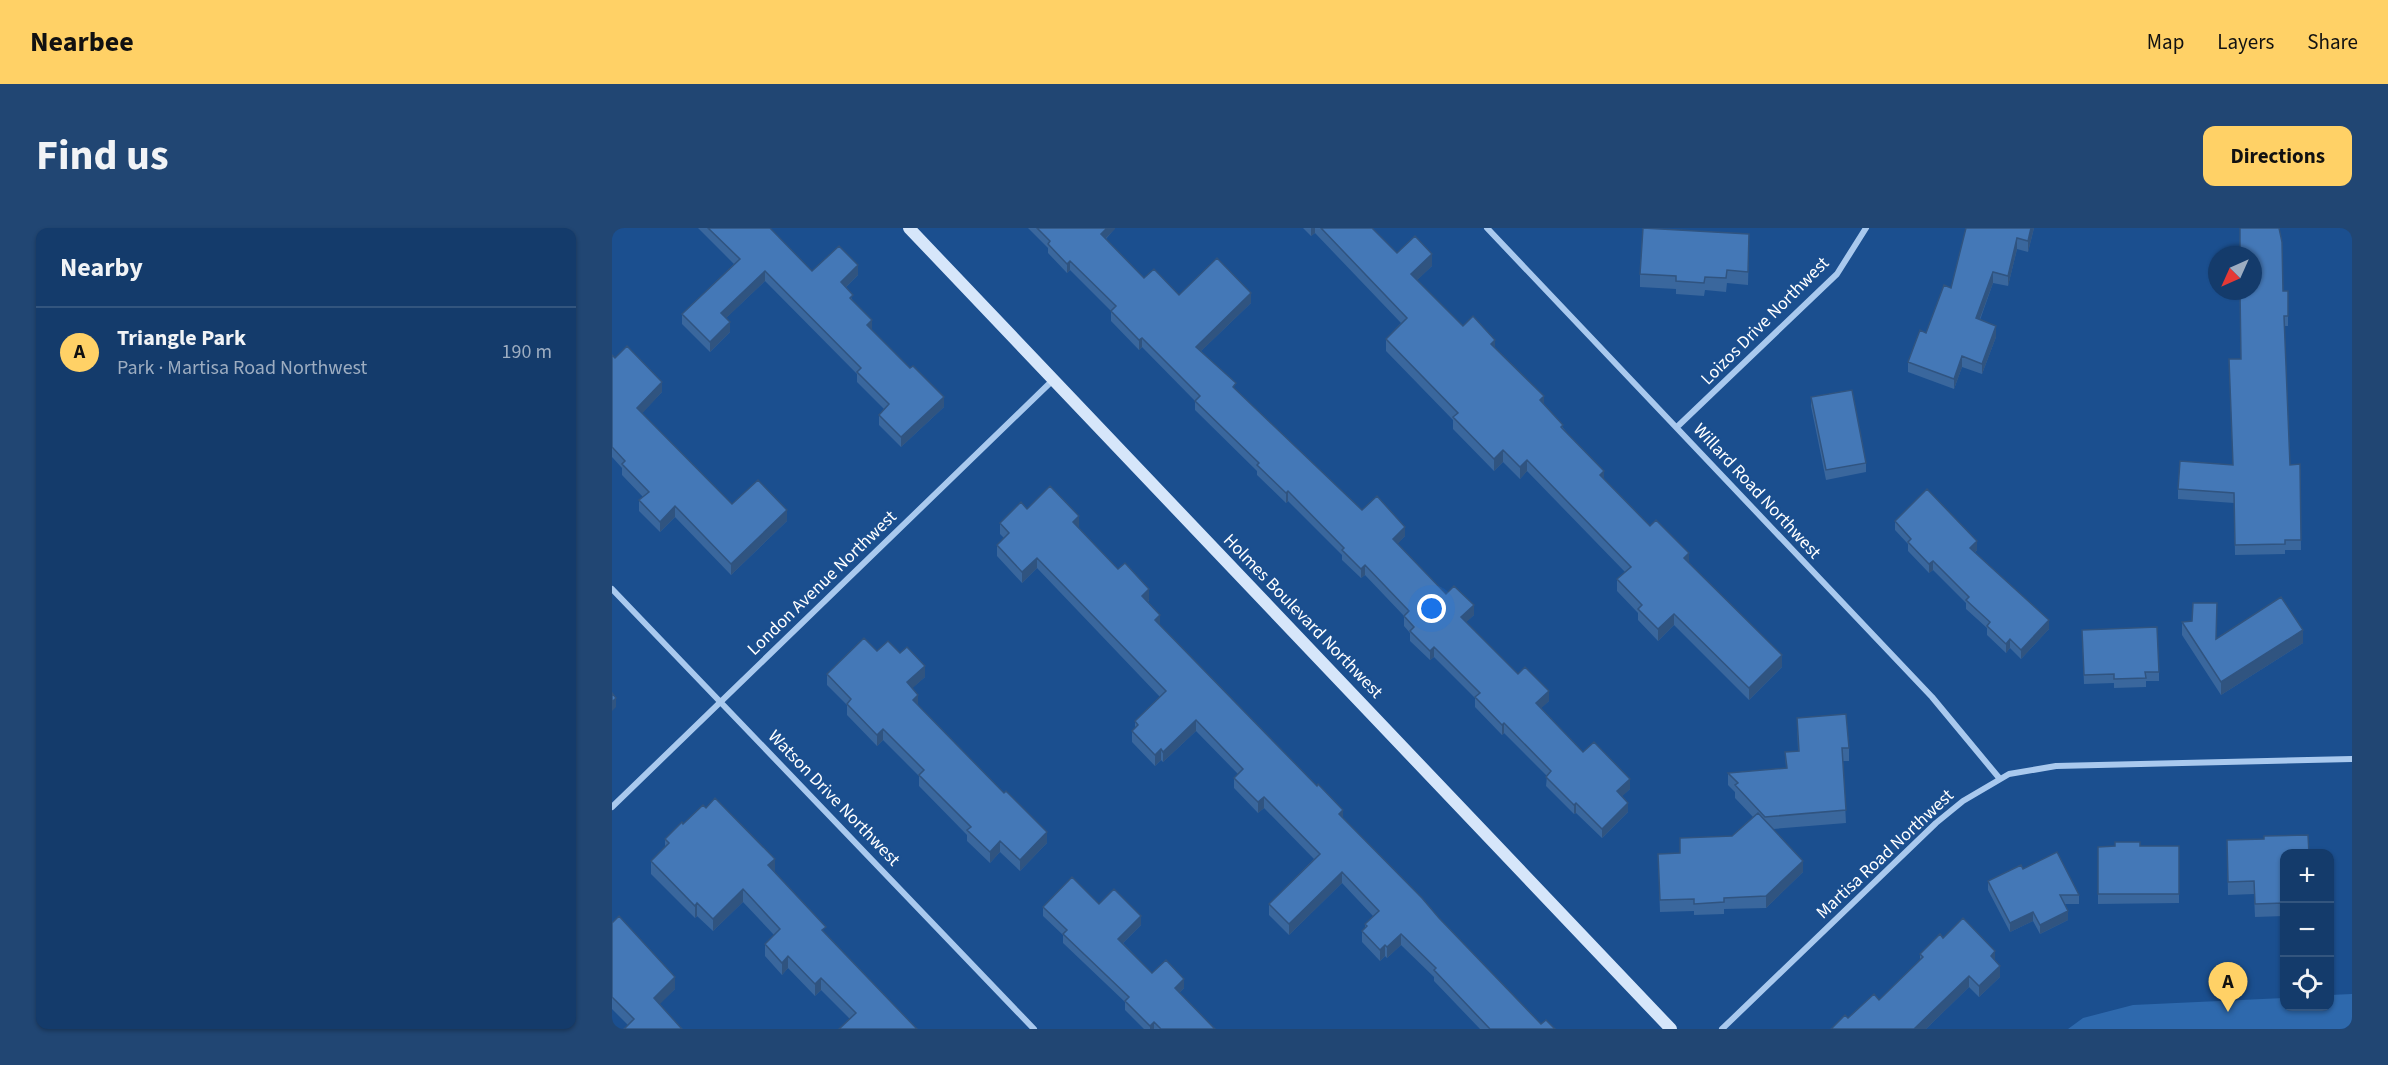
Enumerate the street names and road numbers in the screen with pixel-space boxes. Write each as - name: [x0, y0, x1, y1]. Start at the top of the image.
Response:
- street label: Loizos Drive Northwest: [1695, 251, 1835, 391]
- street label: Willard Road Northwest: [1687, 418, 1827, 564]
- street label: London Avenue Northwest: [742, 505, 902, 661]
- street label: Holmes Boulevard Northwest: [1218, 528, 1388, 704]
- street label: Watson Drive Northwest: [762, 724, 906, 872]
- street label: Martisa Road Northwest: [1811, 783, 1959, 925]

